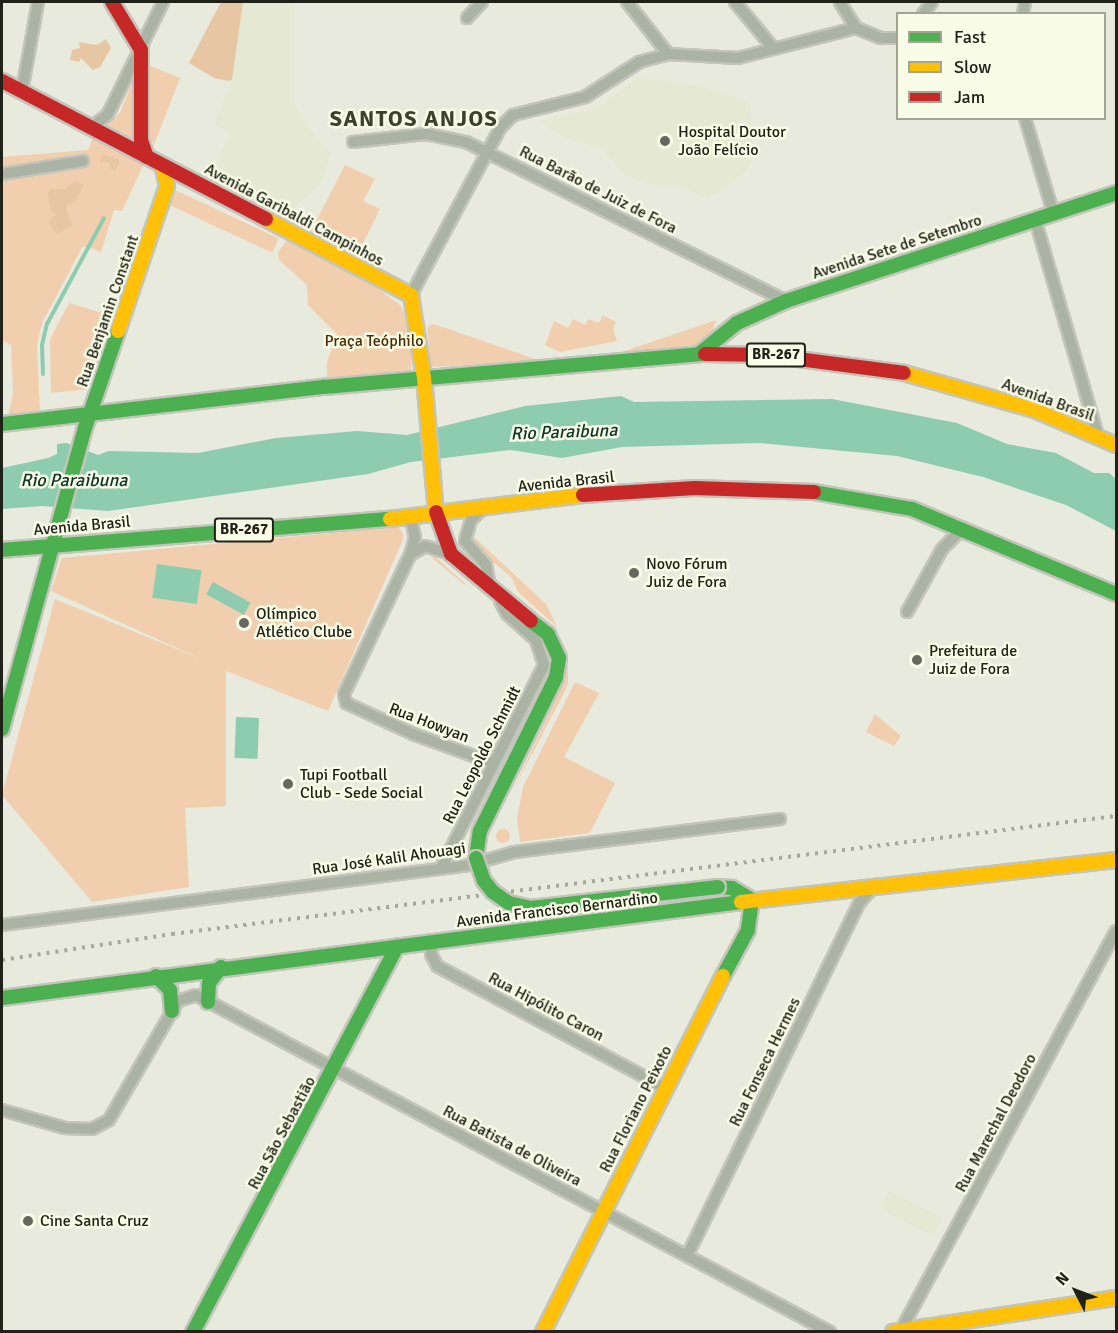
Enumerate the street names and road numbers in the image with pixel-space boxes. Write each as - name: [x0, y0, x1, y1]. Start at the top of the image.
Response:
- street label: Rua Barão de Juiz de Fora: [516, 142, 680, 238]
- street label: Avenida Garibaldi Campinhos: [201, 160, 387, 270]
- street label: Avenida Sete de Setembro: [810, 211, 984, 283]
- street label: Rua Benjamin Constant: [73, 232, 143, 390]
- road number: BR-267: [744, 343, 808, 367]
- street label: Avenida Brasil: [999, 374, 1097, 426]
- street label: Avenida Brasil: [517, 467, 615, 497]
- street label: Avenida Brasil: [33, 512, 131, 540]
- road number: BR-267: [212, 518, 276, 542]
- street label: Rua Leopoldo Schmidt: [439, 683, 525, 827]
- street label: Rua Howyan: [386, 699, 472, 747]
- street label: Rua José Kalil Ahouagi: [311, 839, 467, 879]
- street label: Avenida Francisco Bernardino: [455, 888, 659, 932]
- street label: Rua Hipólito Caron: [485, 968, 607, 1046]
- street label: Rua Fonseca Hermes: [725, 994, 805, 1130]
- street label: Rua Floriano Peixoto: [596, 1042, 676, 1176]
- street label: Rua Marechal Deodoro: [951, 1050, 1041, 1196]
- street label: Rua São Sebastião: [244, 1073, 320, 1193]
- street label: Rua Batista de Oliveira: [439, 1101, 585, 1191]

